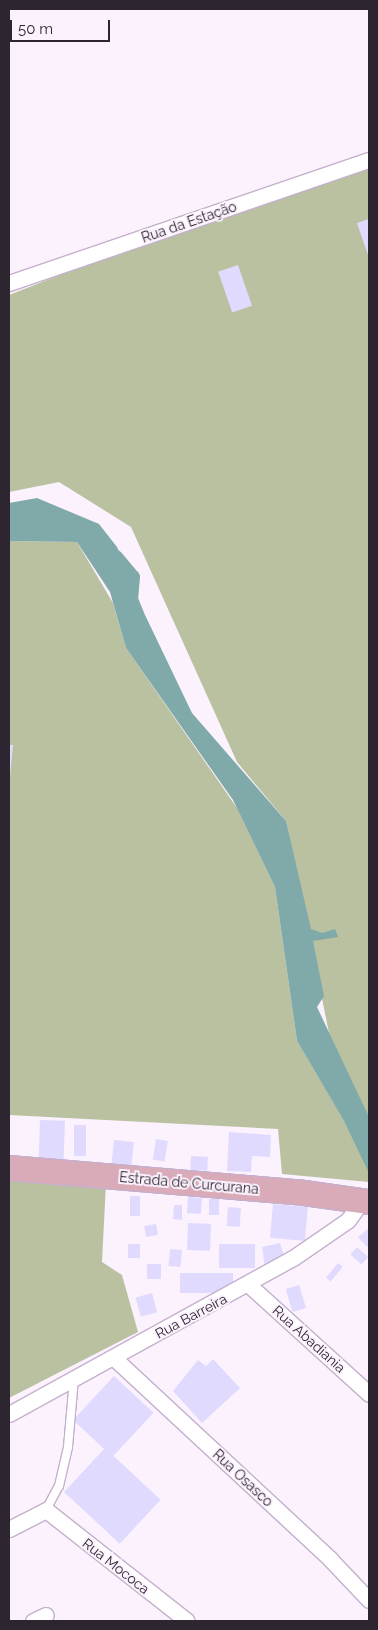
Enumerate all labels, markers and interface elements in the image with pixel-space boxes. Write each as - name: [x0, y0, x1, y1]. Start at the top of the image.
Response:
- scale bar: [12, 10, 112, 42]
- text: 50 m: [18, 20, 53, 38]
- street label: Rua da Estação: [139, 198, 239, 246]
- street label: Estrada de Curcurana: [119, 1169, 259, 1197]
- street label: Rua Barreira: [152, 1290, 230, 1342]
- street label: Rua Abadiania: [269, 1302, 349, 1376]
- street label: Rua Osasco: [209, 1446, 277, 1510]
- street label: Rua Mococa: [79, 1535, 153, 1597]

